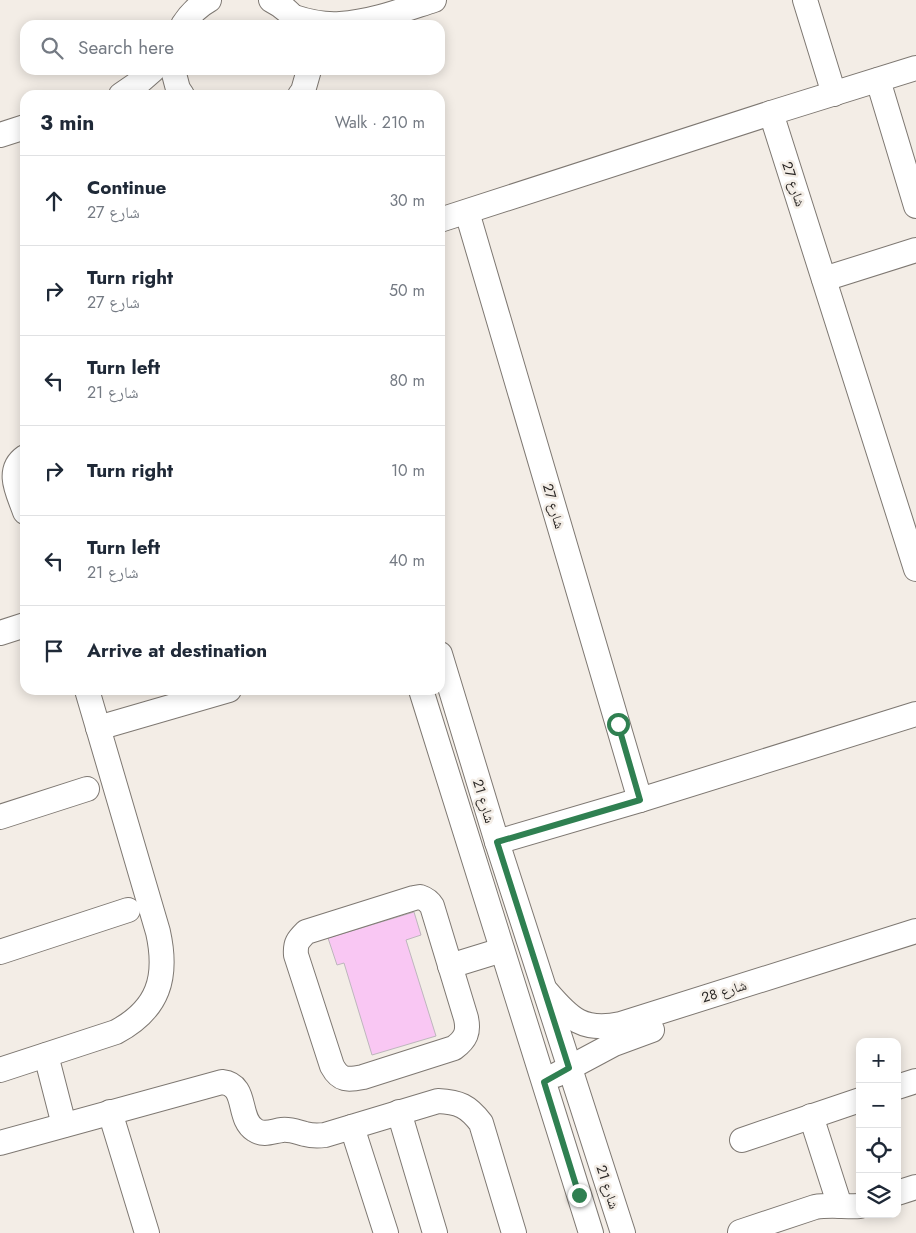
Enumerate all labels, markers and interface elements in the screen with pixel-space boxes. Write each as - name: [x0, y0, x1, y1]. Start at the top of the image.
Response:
- search box: [20, 20, 445, 75]
- icon: search: [38, 34, 66, 62]
- text: Search here: [78, 34, 174, 61]
- text: 3 min: [40, 108, 94, 138]
- text: Walk · 210 m: [335, 111, 425, 134]
- street label: شارع 27: [777, 159, 811, 209]
- text: Continue: [87, 174, 166, 201]
- icon: ahead: [40, 187, 68, 215]
- text: 30 m: [389, 189, 425, 212]
- text: شارع 27: [87, 201, 140, 224]
- text: Turn right: [87, 264, 173, 291]
- icon: right: [40, 277, 68, 305]
- text: 50 m: [389, 279, 425, 302]
- text: شارع 27: [87, 291, 140, 314]
- text: Turn left: [87, 354, 160, 381]
- icon: left: [40, 367, 68, 395]
- text: 80 m: [389, 369, 425, 392]
- text: شارع 21: [87, 381, 139, 404]
- icon: right: [40, 457, 68, 485]
- text: Turn right: [87, 457, 173, 484]
- text: 10 m: [391, 459, 425, 482]
- street label: شارع 27: [538, 481, 570, 531]
- text: Turn left: [87, 534, 160, 561]
- icon: left: [40, 547, 68, 575]
- text: 40 m: [389, 549, 425, 572]
- text: شارع 21: [87, 561, 139, 584]
- icon: arrive: [40, 637, 68, 665]
- text: Arrive at destination: [87, 637, 267, 664]
- route start: [607, 713, 630, 736]
- street label: شارع 21: [468, 777, 500, 825]
- street label: شارع 28: [699, 975, 749, 1007]
- map controls: [856, 1038, 901, 1218]
- button: +: [856, 1038, 901, 1083]
- button: −: [856, 1083, 901, 1128]
- button: locate: [856, 1128, 901, 1173]
- street label: شارع 21: [592, 1162, 624, 1212]
- button: layers: [856, 1173, 901, 1218]
- route end: [568, 1184, 591, 1207]

